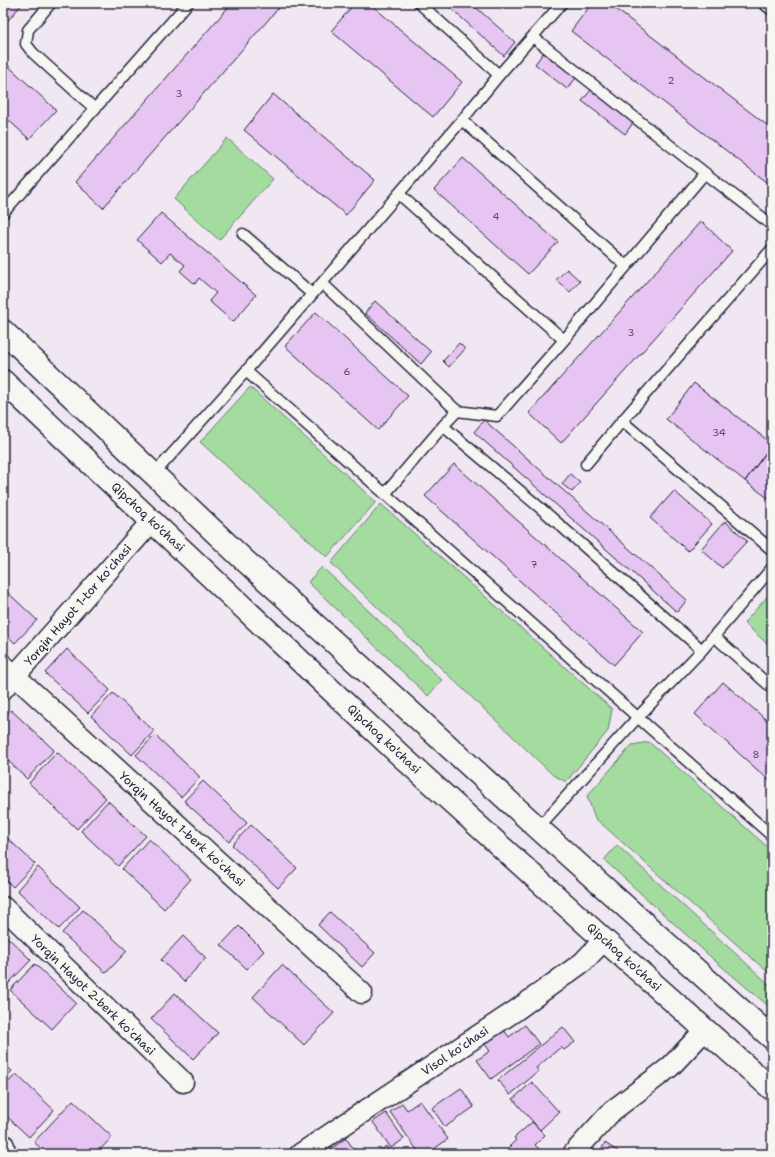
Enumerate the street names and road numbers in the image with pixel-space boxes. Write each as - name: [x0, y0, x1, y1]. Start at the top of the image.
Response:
- street label: Qipchoq ko'chasi: [108, 479, 188, 555]
- street label: Yorqin Hayot 1-tor koʻchasi: [21, 541, 135, 669]
- street label: Qipchoq ko'chasi: [344, 701, 424, 777]
- street label: Yorqin Hayot 1-berk koʻchasi: [116, 768, 248, 890]
- street label: Qipchoq ko'chasi: [583, 919, 665, 995]
- street label: Yorqin Hayot 2-berk koʻchasi: [27, 931, 159, 1059]
- street label: Visol koʻchasi: [418, 1023, 492, 1079]

